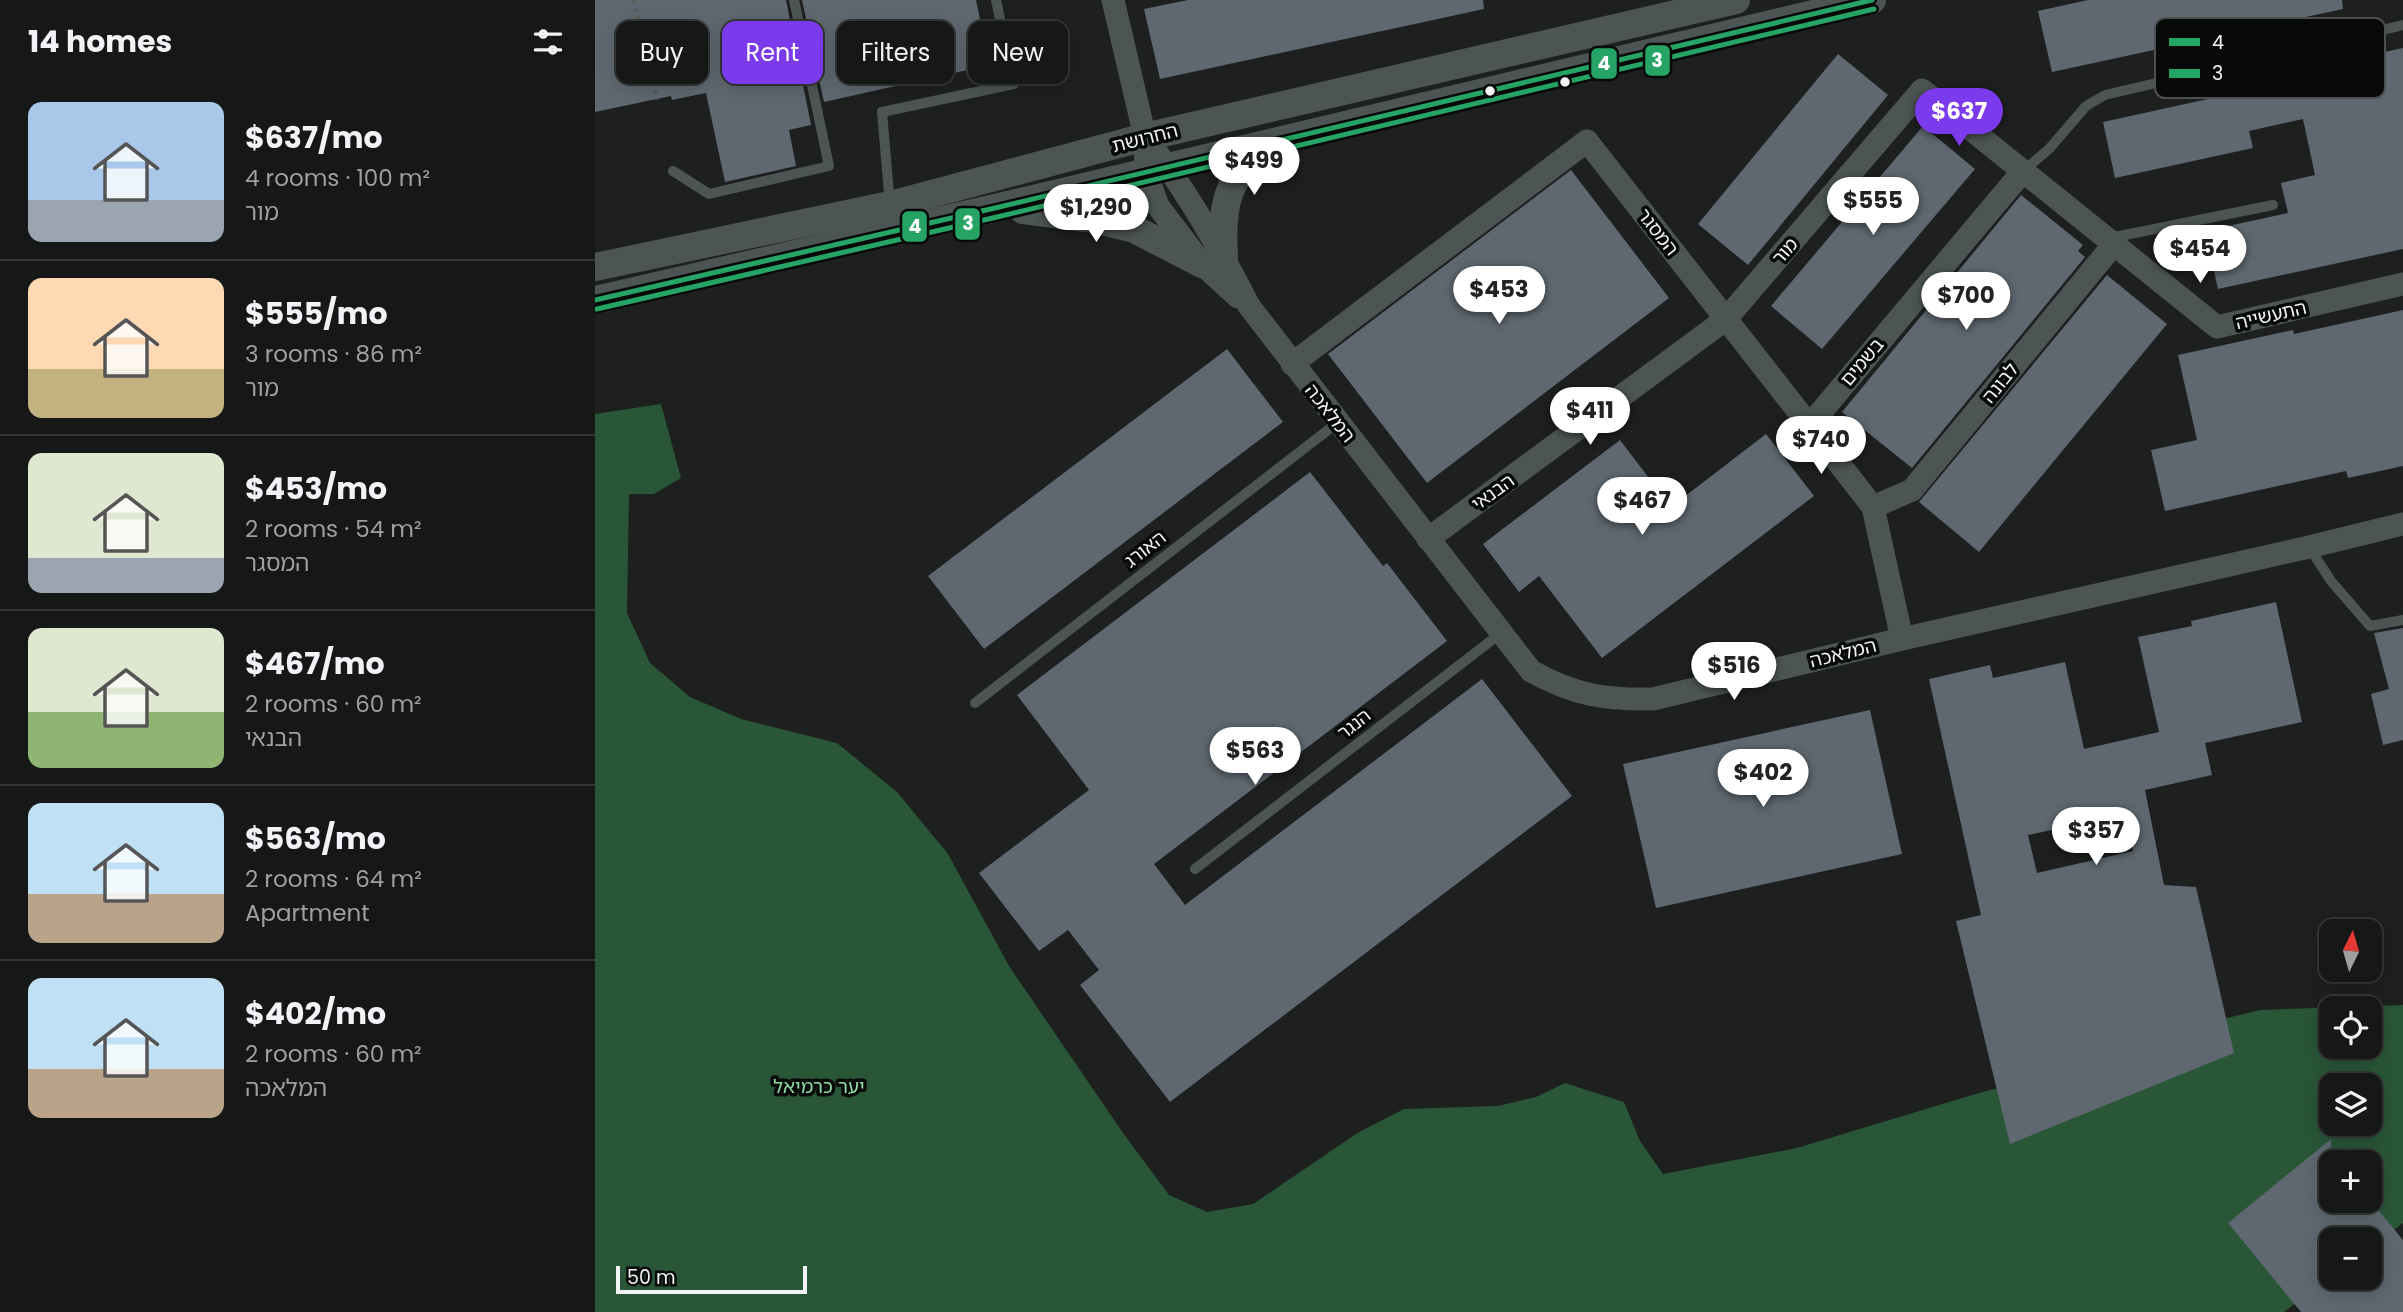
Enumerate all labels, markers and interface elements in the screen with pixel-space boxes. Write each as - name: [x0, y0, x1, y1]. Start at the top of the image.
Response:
- legend: [2155, 18, 2385, 98]
- text: 14 homes: [28, 20, 172, 63]
- chip: Buy: [616, 21, 708, 84]
- chip: Rent: [722, 21, 823, 84]
- chip: Filters: [837, 21, 954, 84]
- chip: New: [968, 21, 1068, 84]
- icon: filters: [529, 23, 567, 61]
- text: 4: [2212, 29, 2224, 56]
- line badge: 3: [1644, 44, 1671, 77]
- line badge: 4: [1590, 47, 1618, 80]
- text: 3: [1651, 47, 1663, 74]
- text: 4: [1598, 50, 1611, 77]
- text: 3: [2212, 60, 2223, 87]
- unlabelled marker: [1558, 75, 1572, 89]
- unlabelled marker: [1483, 84, 1497, 98]
- pin: $637: [1918, 88, 2000, 148]
- text: $637: [1931, 95, 1987, 127]
- text: $637/mo: [245, 116, 383, 159]
- street label: החרושת: [1109, 117, 1181, 159]
- icon: home: [84, 130, 168, 214]
- pin: $499: [1213, 138, 1295, 197]
- text: $499: [1225, 144, 1284, 176]
- text: 4 rooms · 100 m²: [245, 162, 430, 194]
- pin: $555: [1832, 177, 1914, 237]
- pin: $1,290: [1039, 184, 1153, 244]
- text: $555: [1843, 184, 1903, 216]
- text: $1,290: [1060, 191, 1132, 223]
- text: מור: [245, 196, 279, 228]
- street label: המסגר: [1631, 203, 1685, 261]
- line badge: 3: [954, 207, 981, 241]
- line badge: 4: [901, 210, 928, 243]
- text: 3: [962, 210, 974, 237]
- text: 4: [909, 213, 922, 240]
- pin: $454: [2159, 226, 2241, 285]
- street label: מור: [1766, 232, 1804, 270]
- text: $454: [2169, 232, 2231, 264]
- pin: $453: [1458, 266, 1540, 326]
- pin: $700: [1925, 272, 2007, 332]
- text: $453: [1469, 273, 1529, 305]
- text: $700: [1937, 279, 1995, 311]
- text: $555/mo: [245, 292, 388, 335]
- street label: התעשייה: [2233, 294, 2309, 336]
- icon: home: [84, 306, 168, 390]
- street label: בשמים: [1834, 332, 1890, 392]
- text: 3 rooms · 86 m²: [245, 338, 422, 370]
- street label: לבונה: [1975, 357, 2025, 409]
- text: מור: [245, 372, 279, 404]
- street label: המלאכה: [1298, 378, 1362, 448]
- pin: $411: [1549, 388, 1631, 447]
- text: $411: [1566, 394, 1614, 426]
- pin: $740: [1780, 416, 1862, 476]
- text: $740: [1792, 423, 1850, 455]
- text: $453/mo: [245, 467, 387, 510]
- street label: הבנאי: [1466, 467, 1520, 517]
- pin: $467: [1601, 477, 1683, 537]
- icon: home: [84, 481, 168, 565]
- text: $467: [1613, 484, 1671, 516]
- text: 2 rooms · 54 m²: [245, 513, 422, 545]
- street label: האורג: [1118, 524, 1172, 574]
- text: המסגר: [245, 547, 310, 579]
- street label: המלאכה: [1807, 632, 1879, 674]
- text: $467/mo: [245, 642, 385, 685]
- pin: $516: [1693, 642, 1775, 702]
- text: $516: [1707, 649, 1761, 681]
- icon: home: [84, 656, 168, 740]
- text: 2 rooms · 60 m²: [245, 688, 422, 720]
- street label: הנגר: [1331, 702, 1377, 746]
- text: הבנאי: [245, 722, 302, 754]
- pin: $563: [1214, 728, 1296, 787]
- text: $563: [1226, 734, 1284, 766]
- pin: $402: [1722, 750, 1804, 809]
- text: $402: [1734, 756, 1792, 788]
- pin: $357: [2055, 808, 2137, 867]
- text: $357: [2068, 814, 2124, 846]
- text: $563/mo: [245, 817, 386, 860]
- icon: home: [84, 831, 168, 915]
- text: 2 rooms · 64 m²: [245, 863, 422, 895]
- text: Apartment: [245, 897, 370, 929]
- north arrow: [2319, 919, 2382, 982]
- map controls: [2319, 919, 2382, 1290]
- text: $402/mo: [245, 992, 386, 1035]
- button: locate: [2319, 996, 2382, 1059]
- icon: home: [84, 1006, 168, 1090]
- text: 2 rooms · 60 m²: [245, 1038, 422, 1070]
- text: המלאכה: [245, 1072, 327, 1104]
- park label: יער כרמיאל: [773, 1073, 865, 1100]
- button: layers: [2319, 1073, 2382, 1136]
- button: +: [2319, 1150, 2382, 1213]
- button: −: [2319, 1227, 2382, 1290]
- scale bar: [616, 1263, 807, 1295]
- text: 50 m: [627, 1264, 676, 1291]

